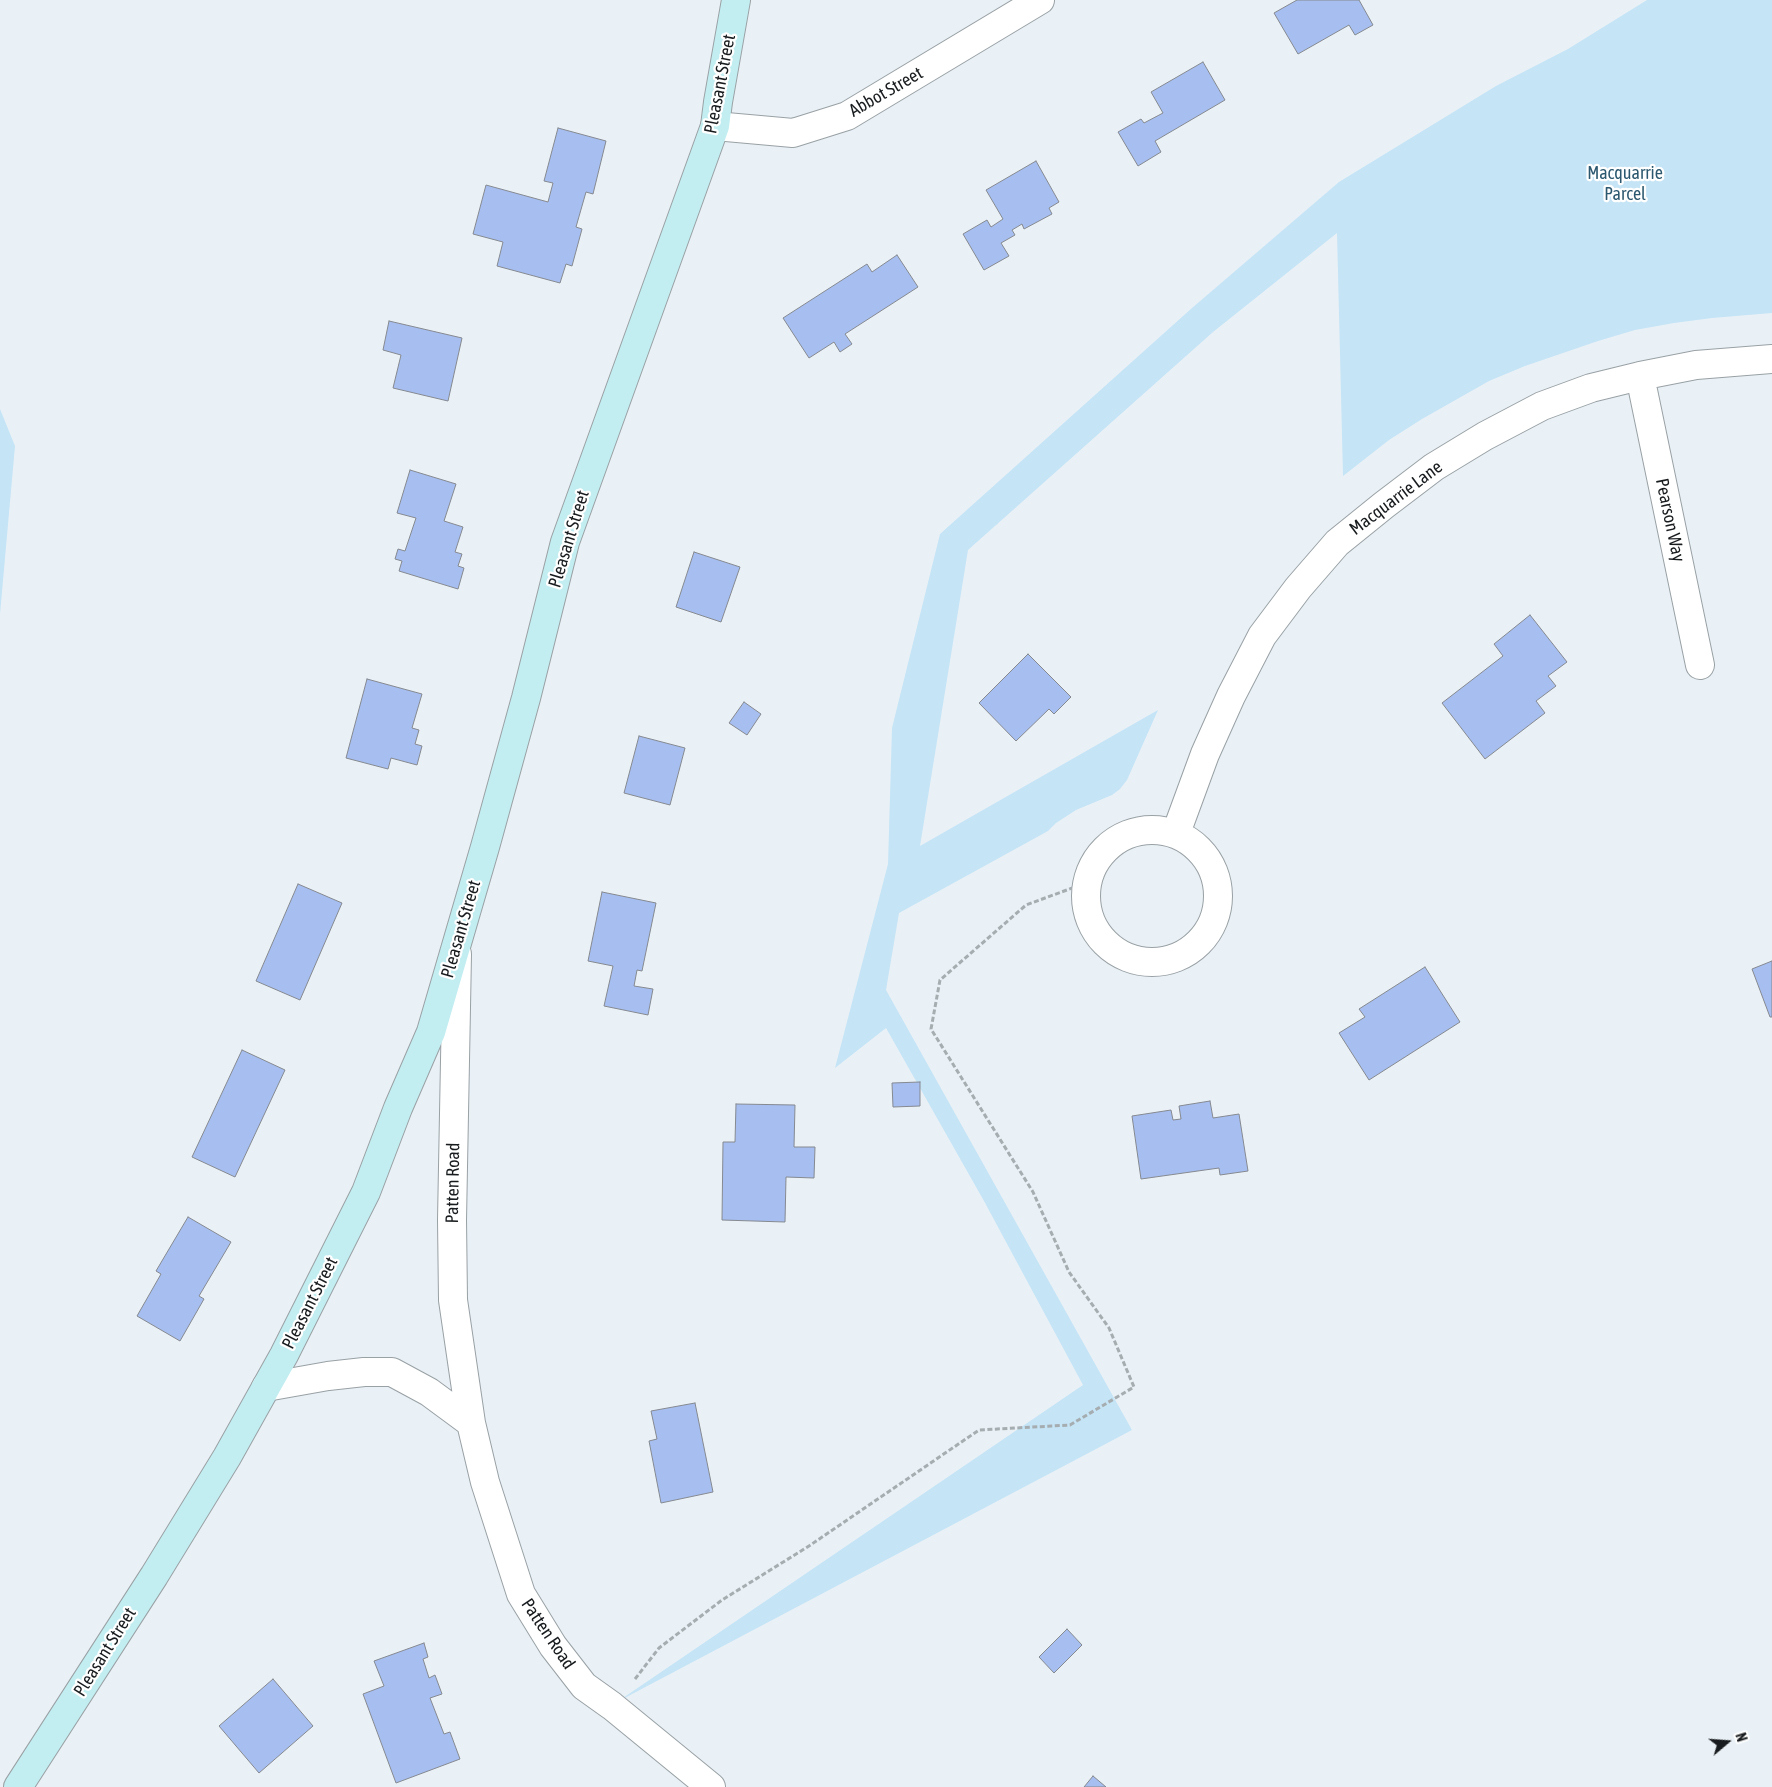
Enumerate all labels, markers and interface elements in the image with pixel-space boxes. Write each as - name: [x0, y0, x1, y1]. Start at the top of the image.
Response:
- street label: Pleasant Street: [700, 33, 740, 135]
- street label: Abbot Street: [845, 62, 927, 122]
- park label: Macquarrie Parcel: [1587, 162, 1663, 204]
- street label: Macquarrie Lane: [1345, 456, 1447, 540]
- street label: Pearson Way: [1651, 476, 1689, 564]
- street label: Pleasant Street: [544, 488, 594, 590]
- street label: Pleasant Street: [437, 878, 485, 980]
- street label: Patten Road: [441, 1142, 465, 1224]
- street label: Pleasant Street: [278, 1253, 342, 1353]
- street label: Patten Road: [516, 1594, 580, 1674]
- street label: Pleasant Street: [69, 1604, 141, 1700]
- north arrow: [1702, 1717, 1752, 1767]
- text: N: [1732, 1731, 1750, 1744]

